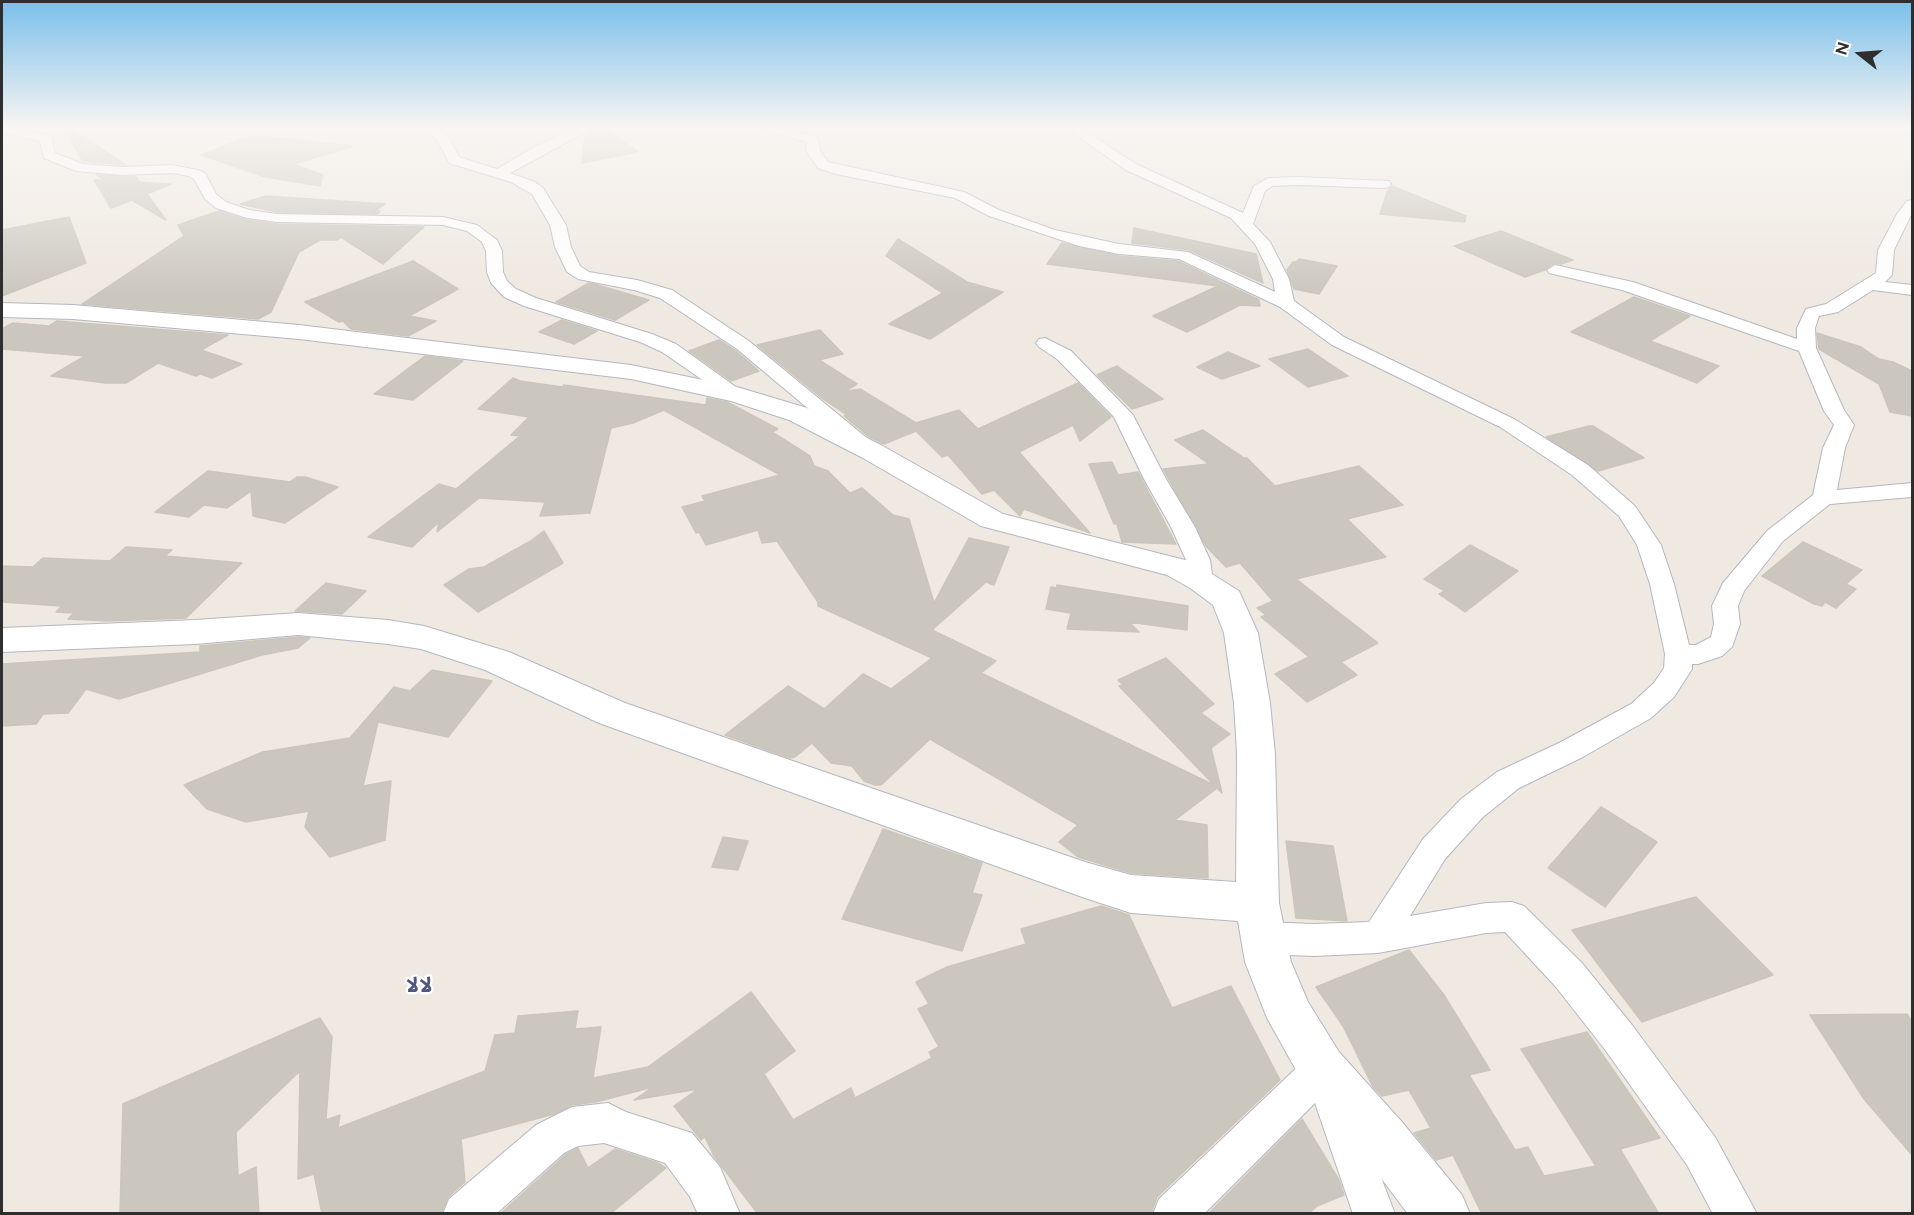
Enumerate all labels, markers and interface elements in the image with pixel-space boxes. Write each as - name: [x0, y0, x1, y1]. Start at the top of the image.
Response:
- north arrow: [1830, 24, 1890, 84]
- text: N: [1831, 40, 1853, 57]
- district label: لالا: [406, 973, 432, 999]

